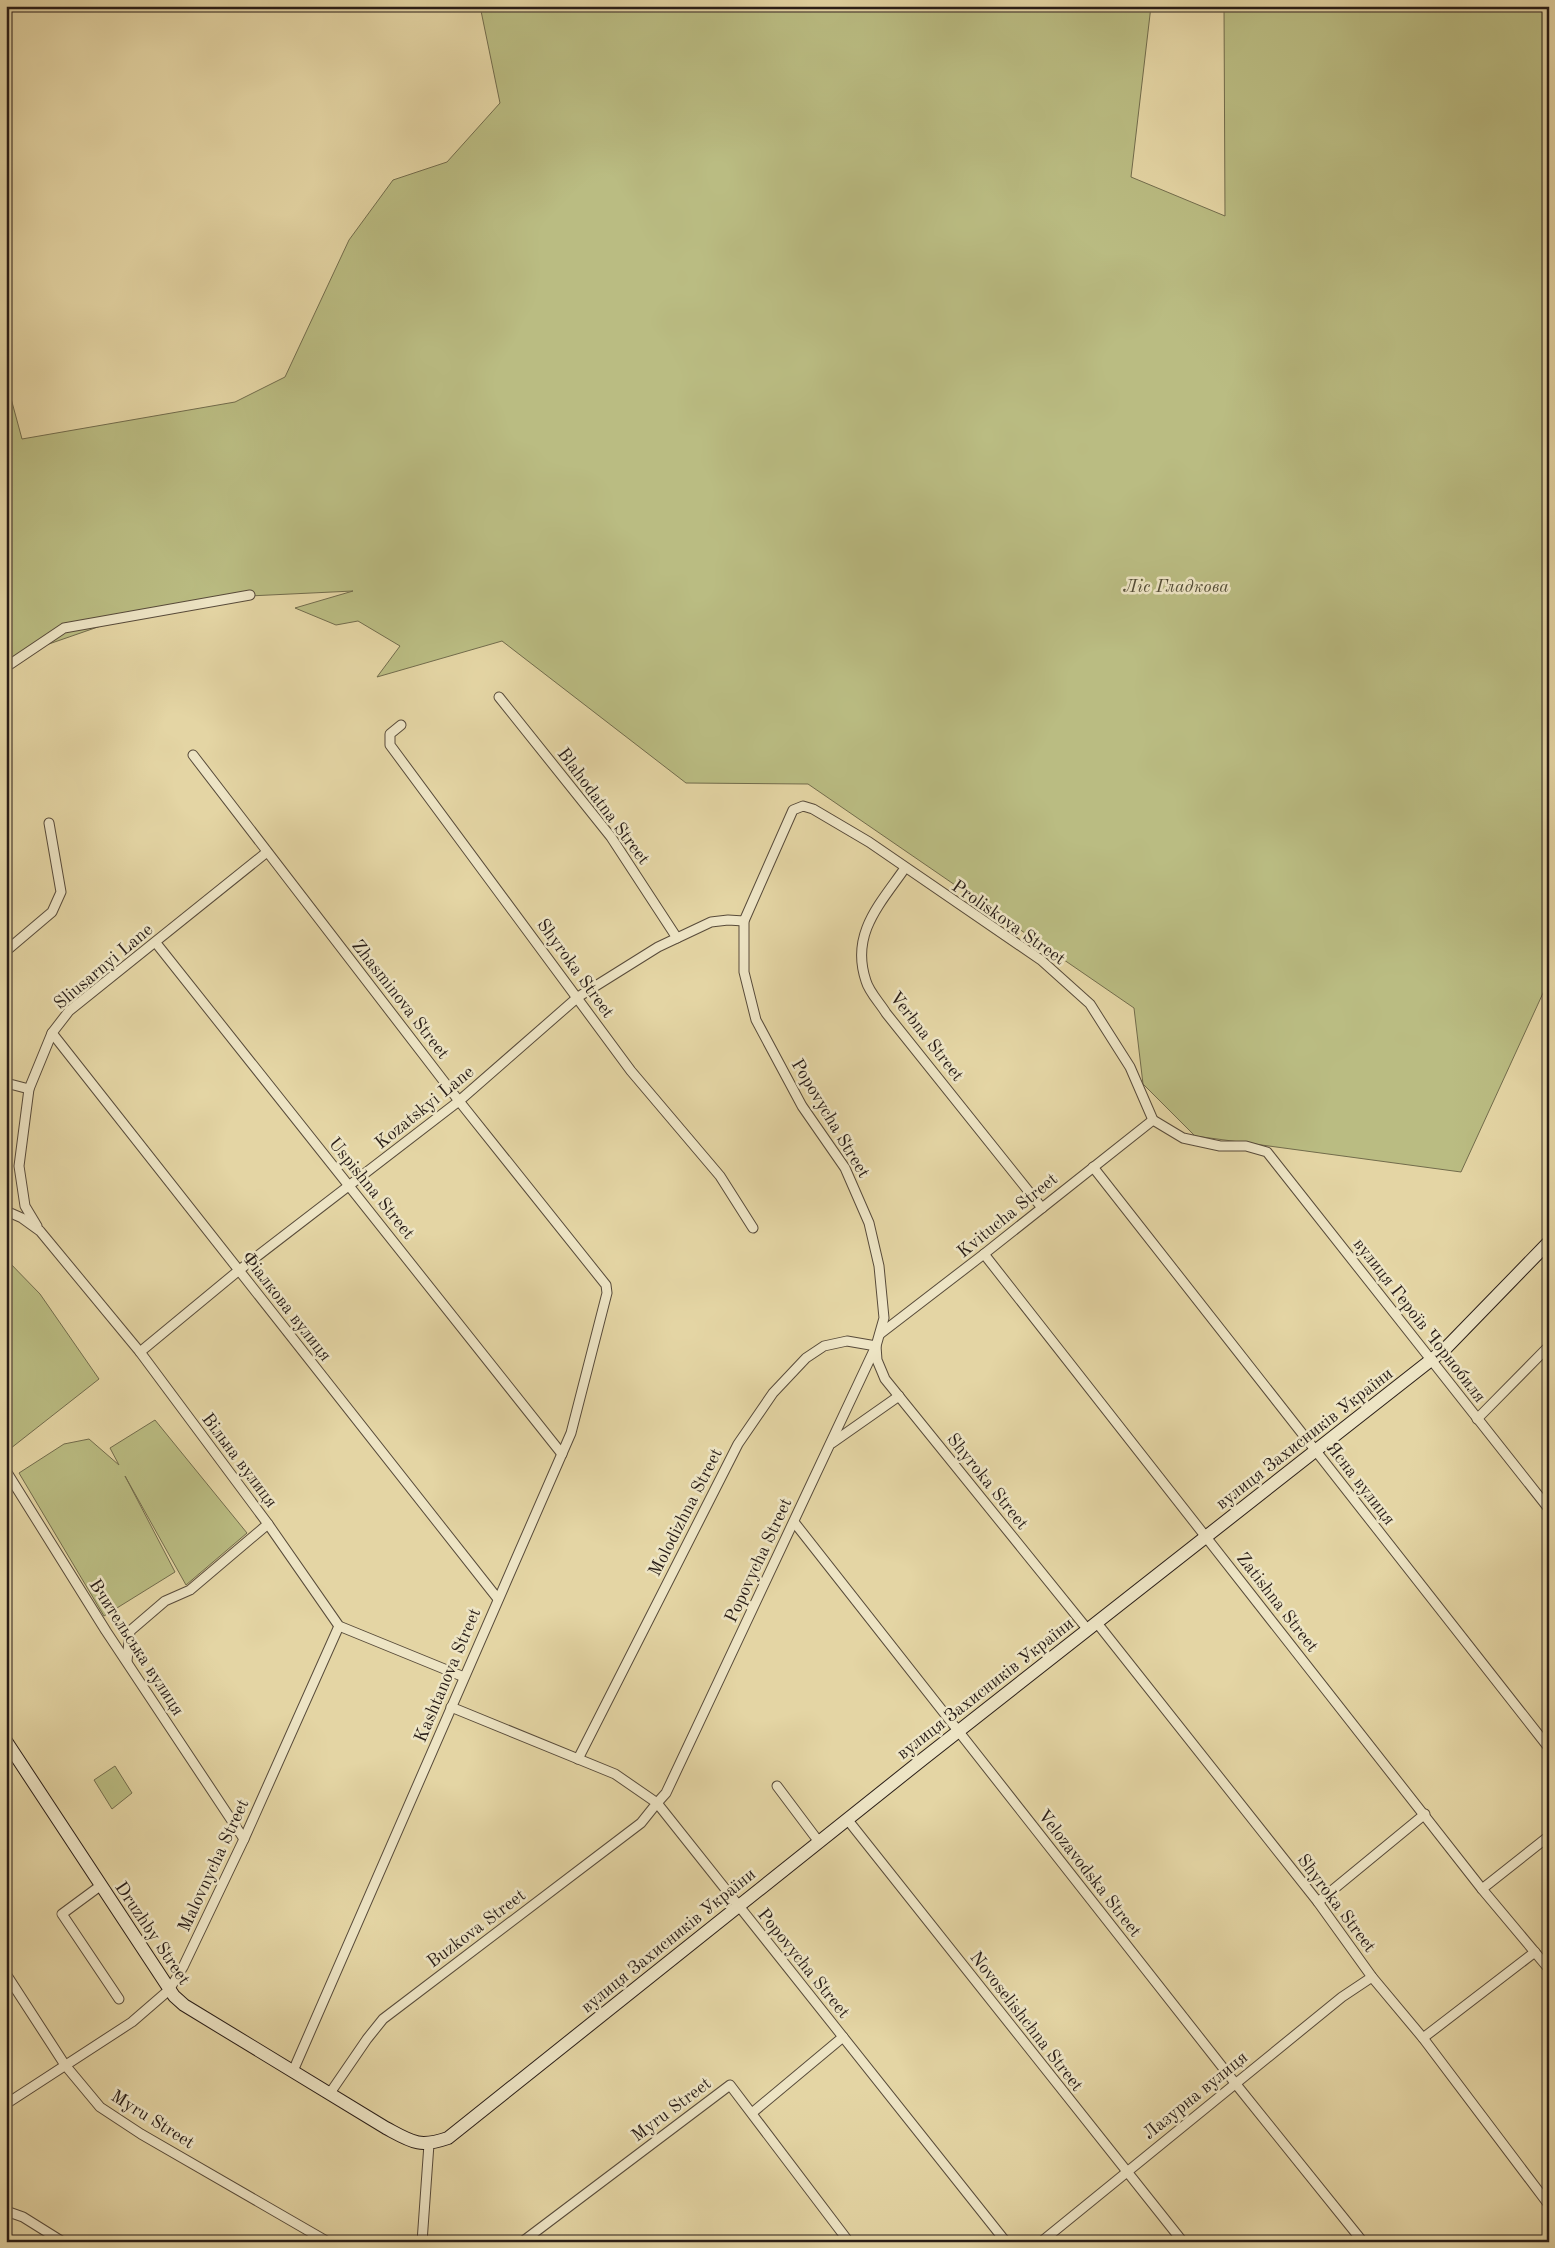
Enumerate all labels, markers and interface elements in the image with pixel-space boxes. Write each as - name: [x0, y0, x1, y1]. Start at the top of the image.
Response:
- park label: Ліс Гладкова: [1123, 578, 1229, 596]
- street label: Blahodatna Street: [554, 745, 653, 868]
- street label: Proliskova Street: [948, 877, 1069, 969]
- street label: Shyroka Street: [533, 916, 617, 1022]
- street label: Sliusarnyi Lane: [51, 920, 156, 1013]
- street label: Zhasminova Street: [348, 937, 452, 1063]
- street label: Verbna Street: [886, 988, 967, 1085]
- street label: Popovycha Street: [788, 1056, 873, 1181]
- street label: Kozatskyi Lane: [372, 1063, 477, 1153]
- street label: Uspishna Street: [325, 1134, 418, 1243]
- street label: Kvitucha Street: [954, 1170, 1061, 1262]
- street label: вулиця Героїв Чорнобиля: [1350, 1235, 1489, 1406]
- street label: Фіалкова вулиця: [238, 1248, 334, 1365]
- street label: вулиця Захисників України: [1213, 1364, 1396, 1513]
- street label: Вільна вулиця: [198, 1410, 280, 1511]
- street label: Shyroka Street: [943, 1430, 1031, 1533]
- street label: Ясна вулиця: [1322, 1439, 1398, 1529]
- street label: Molodizhna Street: [646, 1445, 726, 1579]
- street label: Popovycha Street: [722, 1495, 796, 1626]
- street label: Zatishna Street: [1233, 1549, 1321, 1656]
- street label: Вчительська вулиця: [85, 1576, 187, 1719]
- street label: Kashtanova Street: [412, 1606, 484, 1745]
- street label: вулиця Захисників України: [894, 1614, 1077, 1763]
- street label: Malovnycha Street: [175, 1796, 253, 1935]
- street label: Velozavodska Street: [1034, 1806, 1144, 1941]
- street label: Shyroka Street: [1294, 1851, 1379, 1956]
- street label: вулиця Захисників України: [578, 1865, 759, 2017]
- street label: Druzhby Street: [111, 1879, 193, 1988]
- street label: Buzkova Street: [424, 1886, 529, 1972]
- street label: Popovycha Street: [754, 1905, 853, 2022]
- street label: Novoselishchna Street: [966, 1948, 1086, 2095]
- street label: Лазурна вулиця: [1140, 2048, 1251, 2143]
- street label: Myru Street: [629, 2074, 715, 2145]
- street label: Myru Street: [108, 2087, 197, 2152]

